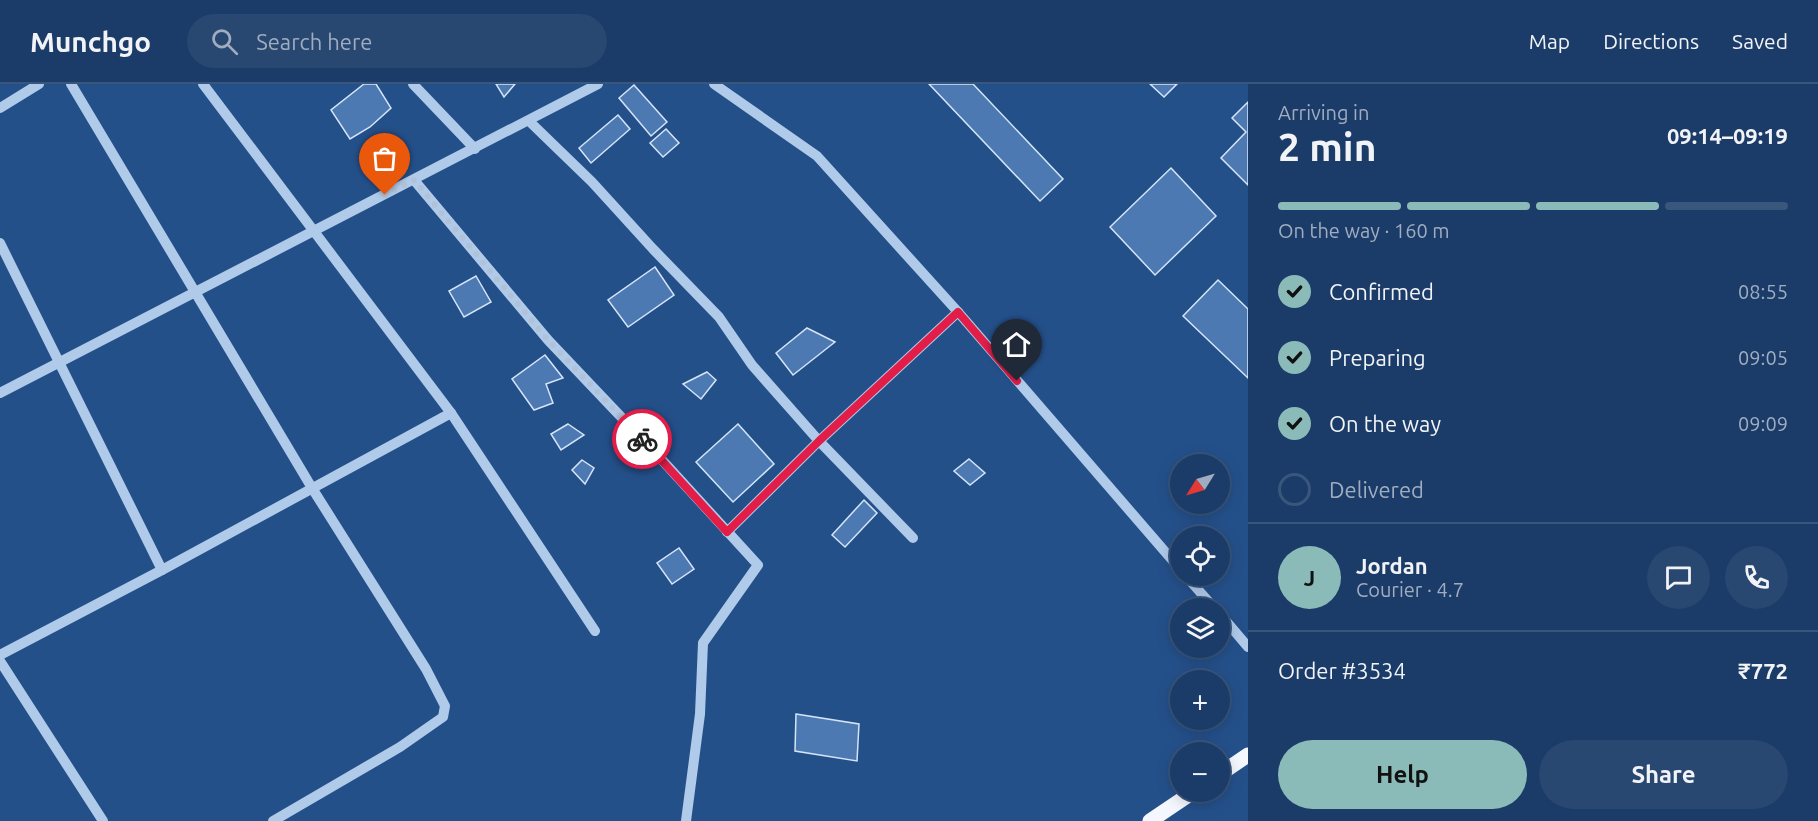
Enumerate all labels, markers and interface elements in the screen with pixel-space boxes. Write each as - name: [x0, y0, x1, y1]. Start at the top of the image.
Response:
- search box: [187, 14, 607, 68]
- icon: search: [208, 25, 241, 58]
- text: Munchgo: [30, 26, 151, 57]
- text: Search here: [256, 29, 372, 54]
- text: Map: [1529, 29, 1570, 53]
- text: Directions: [1603, 29, 1699, 53]
- text: Saved: [1732, 29, 1788, 53]
- text: Arriving in: [1278, 101, 1369, 124]
- text: 09:14–09:19: [1667, 123, 1788, 148]
- text: 2 min: [1278, 125, 1377, 168]
- pin: [359, 133, 410, 195]
- icon: bag: [368, 142, 401, 175]
- text: On the way · 160 m: [1278, 219, 1450, 242]
- icon: check: [1278, 275, 1311, 308]
- text: Confirmed: [1329, 279, 1434, 304]
- text: 08:55: [1738, 280, 1788, 303]
- pin: [991, 319, 1042, 381]
- icon: home: [1000, 328, 1033, 361]
- icon: check: [1278, 341, 1311, 374]
- text: Preparing: [1329, 345, 1426, 370]
- text: 09:05: [1738, 346, 1788, 369]
- icon: check: [1278, 407, 1311, 440]
- courier: [612, 409, 672, 469]
- text: On the way: [1329, 411, 1441, 436]
- text: 09:09: [1738, 412, 1788, 435]
- icon: bike: [626, 423, 659, 456]
- north arrow: [1170, 454, 1230, 514]
- map controls: [1170, 454, 1230, 802]
- text: Delivered: [1329, 477, 1424, 502]
- button: locate: [1170, 526, 1230, 586]
- button: chat: [1647, 546, 1710, 609]
- button: phone: [1725, 546, 1788, 609]
- text: Jordan: [1356, 553, 1428, 578]
- text: J: [1304, 565, 1315, 590]
- text: Courier · 4.7: [1356, 578, 1464, 601]
- button: layers: [1170, 598, 1230, 658]
- text: Order #3534: [1278, 658, 1406, 683]
- text: ₹772: [1738, 658, 1788, 683]
- button: +: [1170, 670, 1230, 730]
- button: Help: [1278, 740, 1527, 809]
- button: Share: [1539, 740, 1788, 809]
- button: −: [1170, 742, 1230, 802]

